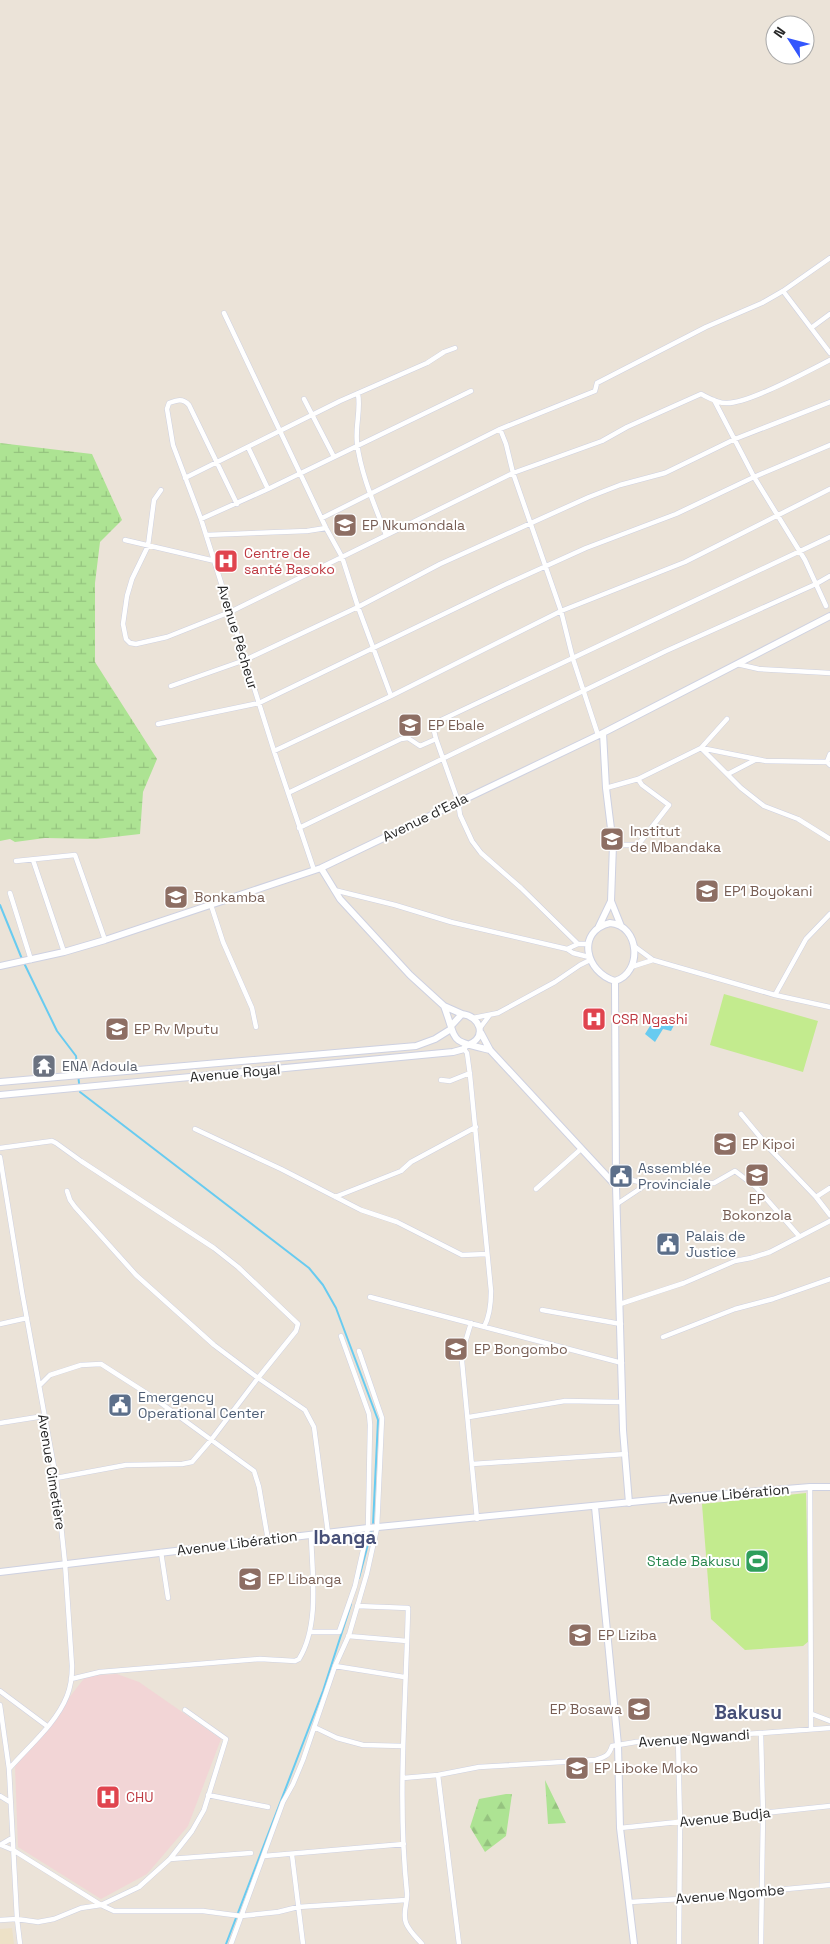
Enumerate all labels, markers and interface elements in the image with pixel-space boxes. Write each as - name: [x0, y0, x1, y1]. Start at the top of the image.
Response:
- north arrow: [765, 15, 815, 65]
- text: N: [769, 23, 790, 41]
- school or university icon: EP Nkumondala: [332, 512, 358, 538]
- place label: EP Nkumondala: [362, 516, 465, 534]
- place label: Centre de santé Basoko: [244, 544, 335, 578]
- hospital icon: Centre de santé Basoko: [213, 548, 239, 574]
- street label: Avenue Pêcheur: [214, 582, 262, 692]
- school or university icon: EP Ebale: [397, 712, 423, 738]
- place label: EP Ebale: [428, 716, 485, 734]
- street label: Avenue d'Eala: [379, 789, 471, 845]
- place label: Institut de Mbandaka: [630, 822, 721, 856]
- school or university icon: Institut de Mbandaka: [599, 826, 625, 852]
- school or university icon: EP1 Boyokani: [694, 878, 720, 904]
- place label: EP1 Boyokani: [724, 882, 812, 900]
- school or university icon: Bonkamba: [163, 884, 189, 910]
- place label: Bonkamba: [194, 888, 265, 906]
- hospital icon: CSR Ngashi: [581, 1006, 607, 1032]
- place label: CSR Ngashi: [612, 1010, 688, 1028]
- school or university icon: EP Rv Mputu: [104, 1016, 130, 1042]
- place label: EP Rv Mputu: [134, 1020, 219, 1038]
- temple icon: ENA Adoula: [31, 1053, 57, 1079]
- place label: ENA Adoula: [62, 1057, 138, 1075]
- street label: Avenue Royal: [189, 1060, 281, 1086]
- school or university icon: EP Kipoi: [712, 1131, 738, 1157]
- place label: EP Kipoi: [742, 1135, 795, 1153]
- place label: Assemblée Provinciale: [638, 1159, 711, 1193]
- school or university icon: EP Bokonzola: [744, 1162, 770, 1188]
- public building icon: Assemblée Provinciale: [608, 1163, 634, 1189]
- place label: EP Bokonzola: [722, 1190, 792, 1224]
- place label: Palais de Justice: [686, 1227, 746, 1261]
- public building icon: Palais de Justice: [655, 1231, 681, 1257]
- school or university icon: EP Bongombo: [443, 1336, 469, 1362]
- place label: EP Bongombo: [474, 1340, 568, 1358]
- place label: Emergency Operational Center: [138, 1388, 265, 1422]
- public building icon: Emergency Operational Center: [107, 1392, 133, 1418]
- street label: Avenue Cimetière: [34, 1413, 70, 1531]
- street label: Avenue Libération: [668, 1480, 790, 1508]
- district label: Ibanga: [314, 1525, 376, 1550]
- street label: Avenue Libération: [176, 1527, 298, 1559]
- sports icon: Stade Bakusu: [744, 1548, 770, 1574]
- place label: Stade Bakusu: [647, 1552, 740, 1570]
- school or university icon: EP Libanga: [237, 1566, 263, 1592]
- place label: EP Libanga: [268, 1570, 342, 1588]
- school or university icon: EP Liziba: [567, 1622, 593, 1648]
- place label: EP Liziba: [598, 1626, 657, 1644]
- school or university icon: EP Bosawa: [626, 1696, 652, 1722]
- place label: EP Bosawa: [550, 1700, 622, 1718]
- district label: Bakusu: [714, 1700, 782, 1725]
- street label: Avenue Ngwandi: [638, 1725, 750, 1751]
- school or university icon: EP Liboke Moko: [564, 1755, 590, 1781]
- place label: EP Liboke Moko: [594, 1759, 698, 1777]
- hospital icon: CHU: [95, 1784, 121, 1810]
- place label: CHU: [126, 1788, 154, 1806]
- street label: Avenue Budja: [679, 1803, 771, 1831]
- street label: Avenue Ngombe: [675, 1880, 785, 1908]

